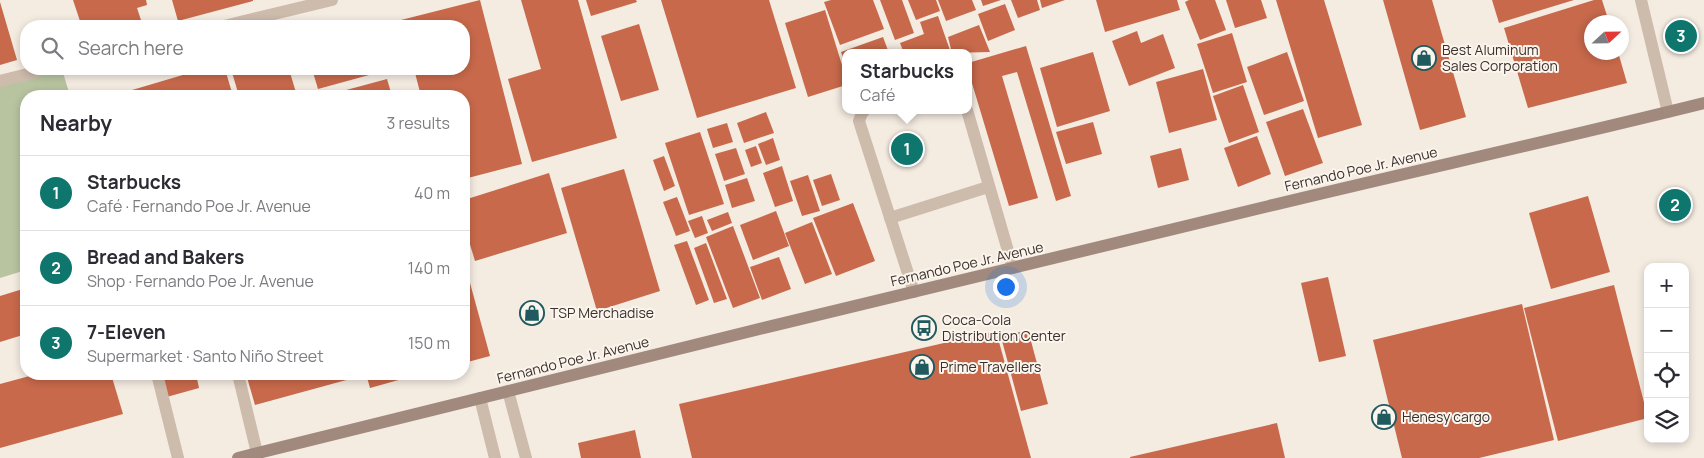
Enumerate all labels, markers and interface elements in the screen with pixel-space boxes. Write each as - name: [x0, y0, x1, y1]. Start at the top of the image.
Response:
- north arrow: [1584, 15, 1629, 60]
- pin: 3: [1665, 17, 1697, 55]
- search box: [20, 20, 470, 75]
- icon: search: [38, 34, 66, 62]
- text: Search here: [78, 35, 184, 61]
- place label: Best Aluminum Sales Corporation: [1442, 40, 1558, 75]
- shop icon: Best Aluminum Sales Corporation: [1411, 45, 1437, 71]
- popup: [842, 49, 972, 114]
- text: Starbucks: [860, 58, 954, 84]
- text: Café: [860, 84, 895, 106]
- text: Nearby: [40, 109, 112, 137]
- text: 3 results: [387, 112, 450, 134]
- pin: 1: [891, 130, 923, 168]
- street label: Fernando Poe Jr. Avenue: [1283, 142, 1439, 195]
- text: Starbucks: [87, 169, 181, 195]
- text: 1: [52, 182, 60, 204]
- text: 40 m: [414, 182, 450, 204]
- pin: 2: [1659, 186, 1691, 224]
- text: Café · Fernando Poe Jr. Avenue: [87, 195, 311, 217]
- street label: Fernando Poe Jr. Avenue: [889, 237, 1045, 290]
- text: Bread and Bakers: [87, 244, 244, 270]
- text: 2: [51, 257, 61, 279]
- text: 140 m: [408, 257, 450, 279]
- map controls: [1644, 263, 1689, 443]
- button: +: [1644, 263, 1689, 308]
- text: Shop · Fernando Poe Jr. Avenue: [87, 270, 314, 292]
- your location: [993, 274, 1019, 300]
- shop icon: TSP Merchadise: [519, 300, 545, 326]
- place label: TSP Merchadise: [550, 303, 654, 322]
- button: −: [1644, 308, 1689, 353]
- place label: Coca-Cola Distribution Center: [942, 310, 1066, 345]
- bus stop icon: Coca-Cola Distribution Center: [911, 315, 937, 341]
- text: 7-Eleven: [87, 319, 166, 345]
- street label: Fernando Poe Jr. Avenue: [495, 331, 651, 388]
- text: 3: [51, 332, 61, 354]
- text: 150 m: [408, 332, 450, 354]
- text: Supermarket · Santo Niño Street: [87, 345, 324, 367]
- button: locate: [1644, 353, 1689, 398]
- shop icon: Prime Travellers: [909, 354, 935, 380]
- place label: Prime Travellers: [940, 357, 1041, 376]
- button: layers: [1644, 398, 1689, 443]
- shop icon: Henesy cargo: [1371, 404, 1397, 430]
- place label: Henesy cargo: [1402, 407, 1490, 426]

